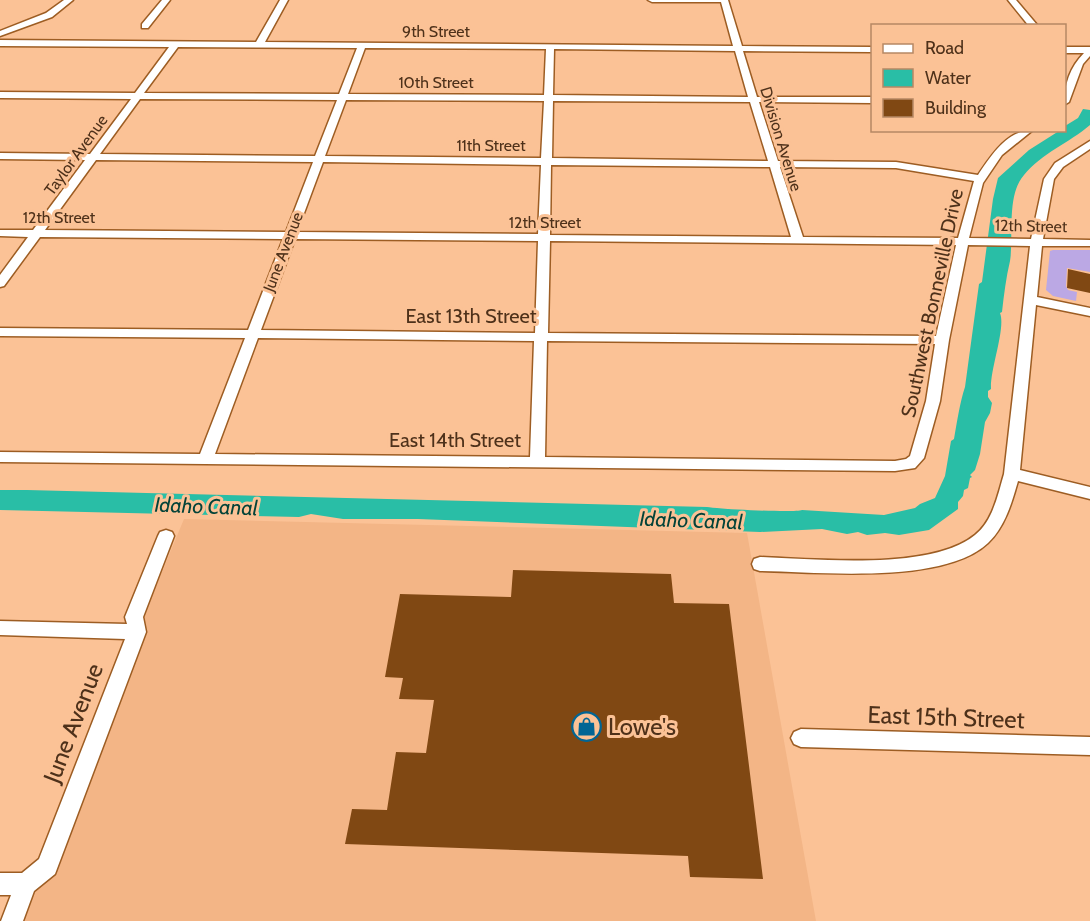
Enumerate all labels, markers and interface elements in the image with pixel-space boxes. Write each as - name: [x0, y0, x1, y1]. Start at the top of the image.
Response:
- street label: 9th Street: [402, 22, 471, 41]
- legend: [871, 24, 1066, 132]
- text: Road: [925, 37, 964, 59]
- text: Water: [925, 67, 971, 89]
- street label: 10th Street: [398, 73, 474, 92]
- street label: Division Avenue: [756, 84, 806, 194]
- text: Building: [925, 97, 987, 119]
- street label: Taylor Avenue: [40, 111, 112, 199]
- street label: 11th Street: [456, 136, 526, 155]
- street label: Southwest Bonneville Drive: [896, 186, 968, 420]
- street label: 12th Street: [23, 208, 96, 227]
- street label: June Avenue: [259, 209, 307, 295]
- street label: 12th Street: [509, 213, 582, 232]
- street label: 12th Street: [995, 216, 1068, 236]
- street label: East 13th Street: [405, 304, 537, 328]
- street label: East 14th Street: [389, 428, 521, 452]
- water label: Idaho Canal: [154, 492, 258, 520]
- water label: Idaho Canal: [639, 506, 743, 534]
- street label: June Avenue: [37, 659, 109, 788]
- street label: East 15th Street: [867, 700, 1025, 734]
- shop icon: Lowe's: [571, 710, 603, 742]
- place label: Lowe's: [608, 712, 676, 741]

